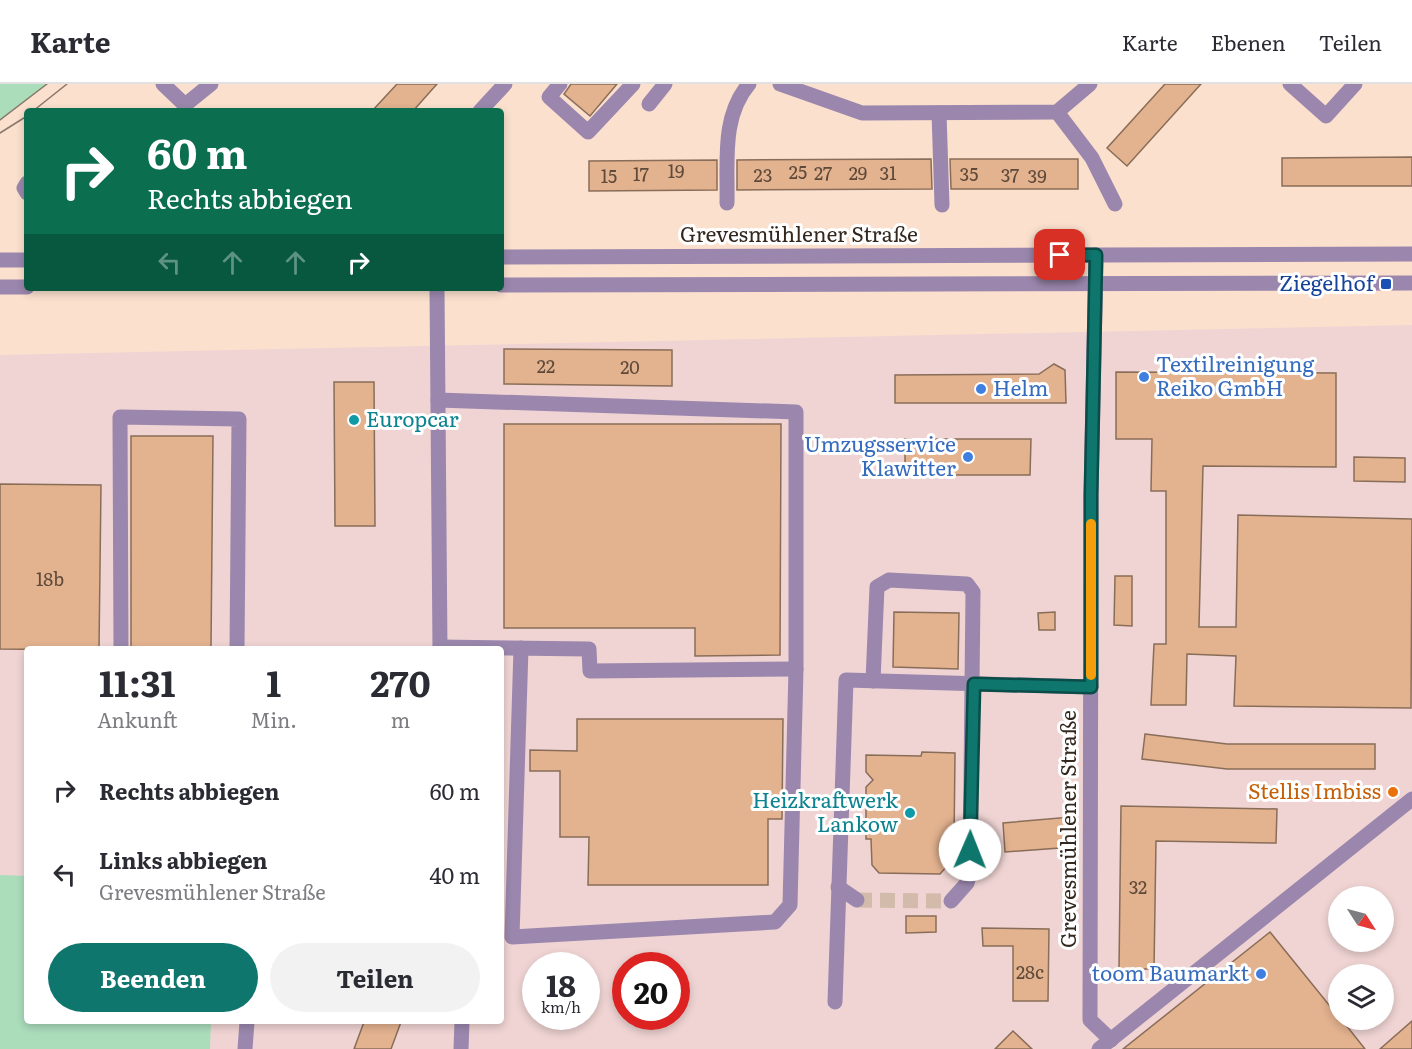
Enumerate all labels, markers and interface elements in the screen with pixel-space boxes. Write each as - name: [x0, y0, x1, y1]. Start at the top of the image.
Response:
- text: Karte: [30, 20, 111, 62]
- text: Karte: [1122, 26, 1178, 57]
- text: Ebenen: [1211, 26, 1286, 57]
- text: Teilen: [1319, 26, 1382, 57]
- text: 60 m: [147, 120, 248, 182]
- icon: right: [48, 132, 126, 210]
- house number: 19: [668, 157, 684, 184]
- house number: 25: [789, 158, 807, 185]
- house number: 27: [814, 159, 832, 186]
- house number: 29: [849, 159, 867, 186]
- house number: 31: [879, 159, 897, 186]
- house number: 17: [633, 160, 649, 187]
- house number: 35: [960, 160, 978, 187]
- house number: 23: [754, 161, 772, 188]
- house number: 37: [1001, 161, 1019, 188]
- house number: 15: [601, 162, 617, 189]
- house number: 39: [1027, 162, 1047, 189]
- text: Rechts abbiegen: [147, 177, 353, 217]
- street label: Grevesmühlener Straße: [680, 217, 918, 248]
- pin: [1034, 229, 1085, 280]
- icon: arrive: [1043, 238, 1076, 271]
- icon: left: [153, 246, 186, 279]
- icon: ahead: [216, 246, 249, 279]
- icon: ahead: [279, 246, 312, 279]
- icon: right: [342, 246, 375, 279]
- place label: Ziegelhof: [1279, 266, 1376, 297]
- marker: Ziegelhof: [1379, 277, 1393, 291]
- place label: Textilreinigung Reiko GmbH: [1156, 347, 1314, 402]
- house number: 22: [537, 352, 555, 379]
- house number: 20: [620, 353, 640, 380]
- marker: Textilreinigung Reiko GmbH: [1137, 370, 1151, 384]
- place label: Helm: [993, 371, 1048, 402]
- marker: Helm: [974, 382, 988, 396]
- place label: Europcar: [366, 402, 459, 433]
- marker: Europcar: [347, 413, 361, 427]
- place label: Umzugsservice Klawitter: [804, 427, 956, 482]
- marker: Umzugsservice Klawitter: [961, 450, 975, 464]
- house number: 18b: [36, 565, 64, 592]
- text: 11:31: [99, 655, 175, 708]
- text: 1: [266, 655, 281, 708]
- text: 270: [370, 655, 431, 708]
- text: Ankunft: [97, 704, 177, 734]
- text: Min.: [251, 704, 297, 734]
- text: m: [391, 704, 410, 734]
- street label: Grevesmühlener Straße: [1051, 710, 1082, 948]
- icon: right: [48, 774, 81, 807]
- text: Rechts abbiegen: [99, 774, 279, 807]
- text: 60 m: [430, 774, 480, 807]
- place label: Stellis Imbiss: [1248, 774, 1381, 805]
- place label: Heizkraftwerk Lankow: [752, 783, 898, 838]
- marker: Stellis Imbiss: [1386, 785, 1400, 799]
- marker: Heizkraftwerk Lankow: [903, 806, 917, 820]
- position arrow: [938, 818, 1002, 882]
- text: Links abbiegen: [99, 843, 268, 876]
- icon: left: [48, 858, 81, 891]
- text: 40 m: [429, 858, 480, 891]
- house number: 32: [1129, 873, 1147, 900]
- text: Grevesmühlener Straße: [99, 876, 326, 906]
- north arrow: [1328, 886, 1394, 952]
- map controls: [1328, 886, 1394, 1030]
- button: Beenden: [48, 943, 258, 1012]
- button: Teilen: [270, 943, 480, 1012]
- speed limit sign: 20: [612, 952, 690, 1030]
- place label: toom Baumarkt: [1092, 956, 1250, 987]
- house number: 28c: [1016, 958, 1044, 985]
- text: 18: [546, 962, 576, 1006]
- button: layers: [1328, 964, 1394, 1030]
- marker: toom Baumarkt: [1254, 967, 1268, 981]
- text: km/h: [541, 995, 581, 1018]

